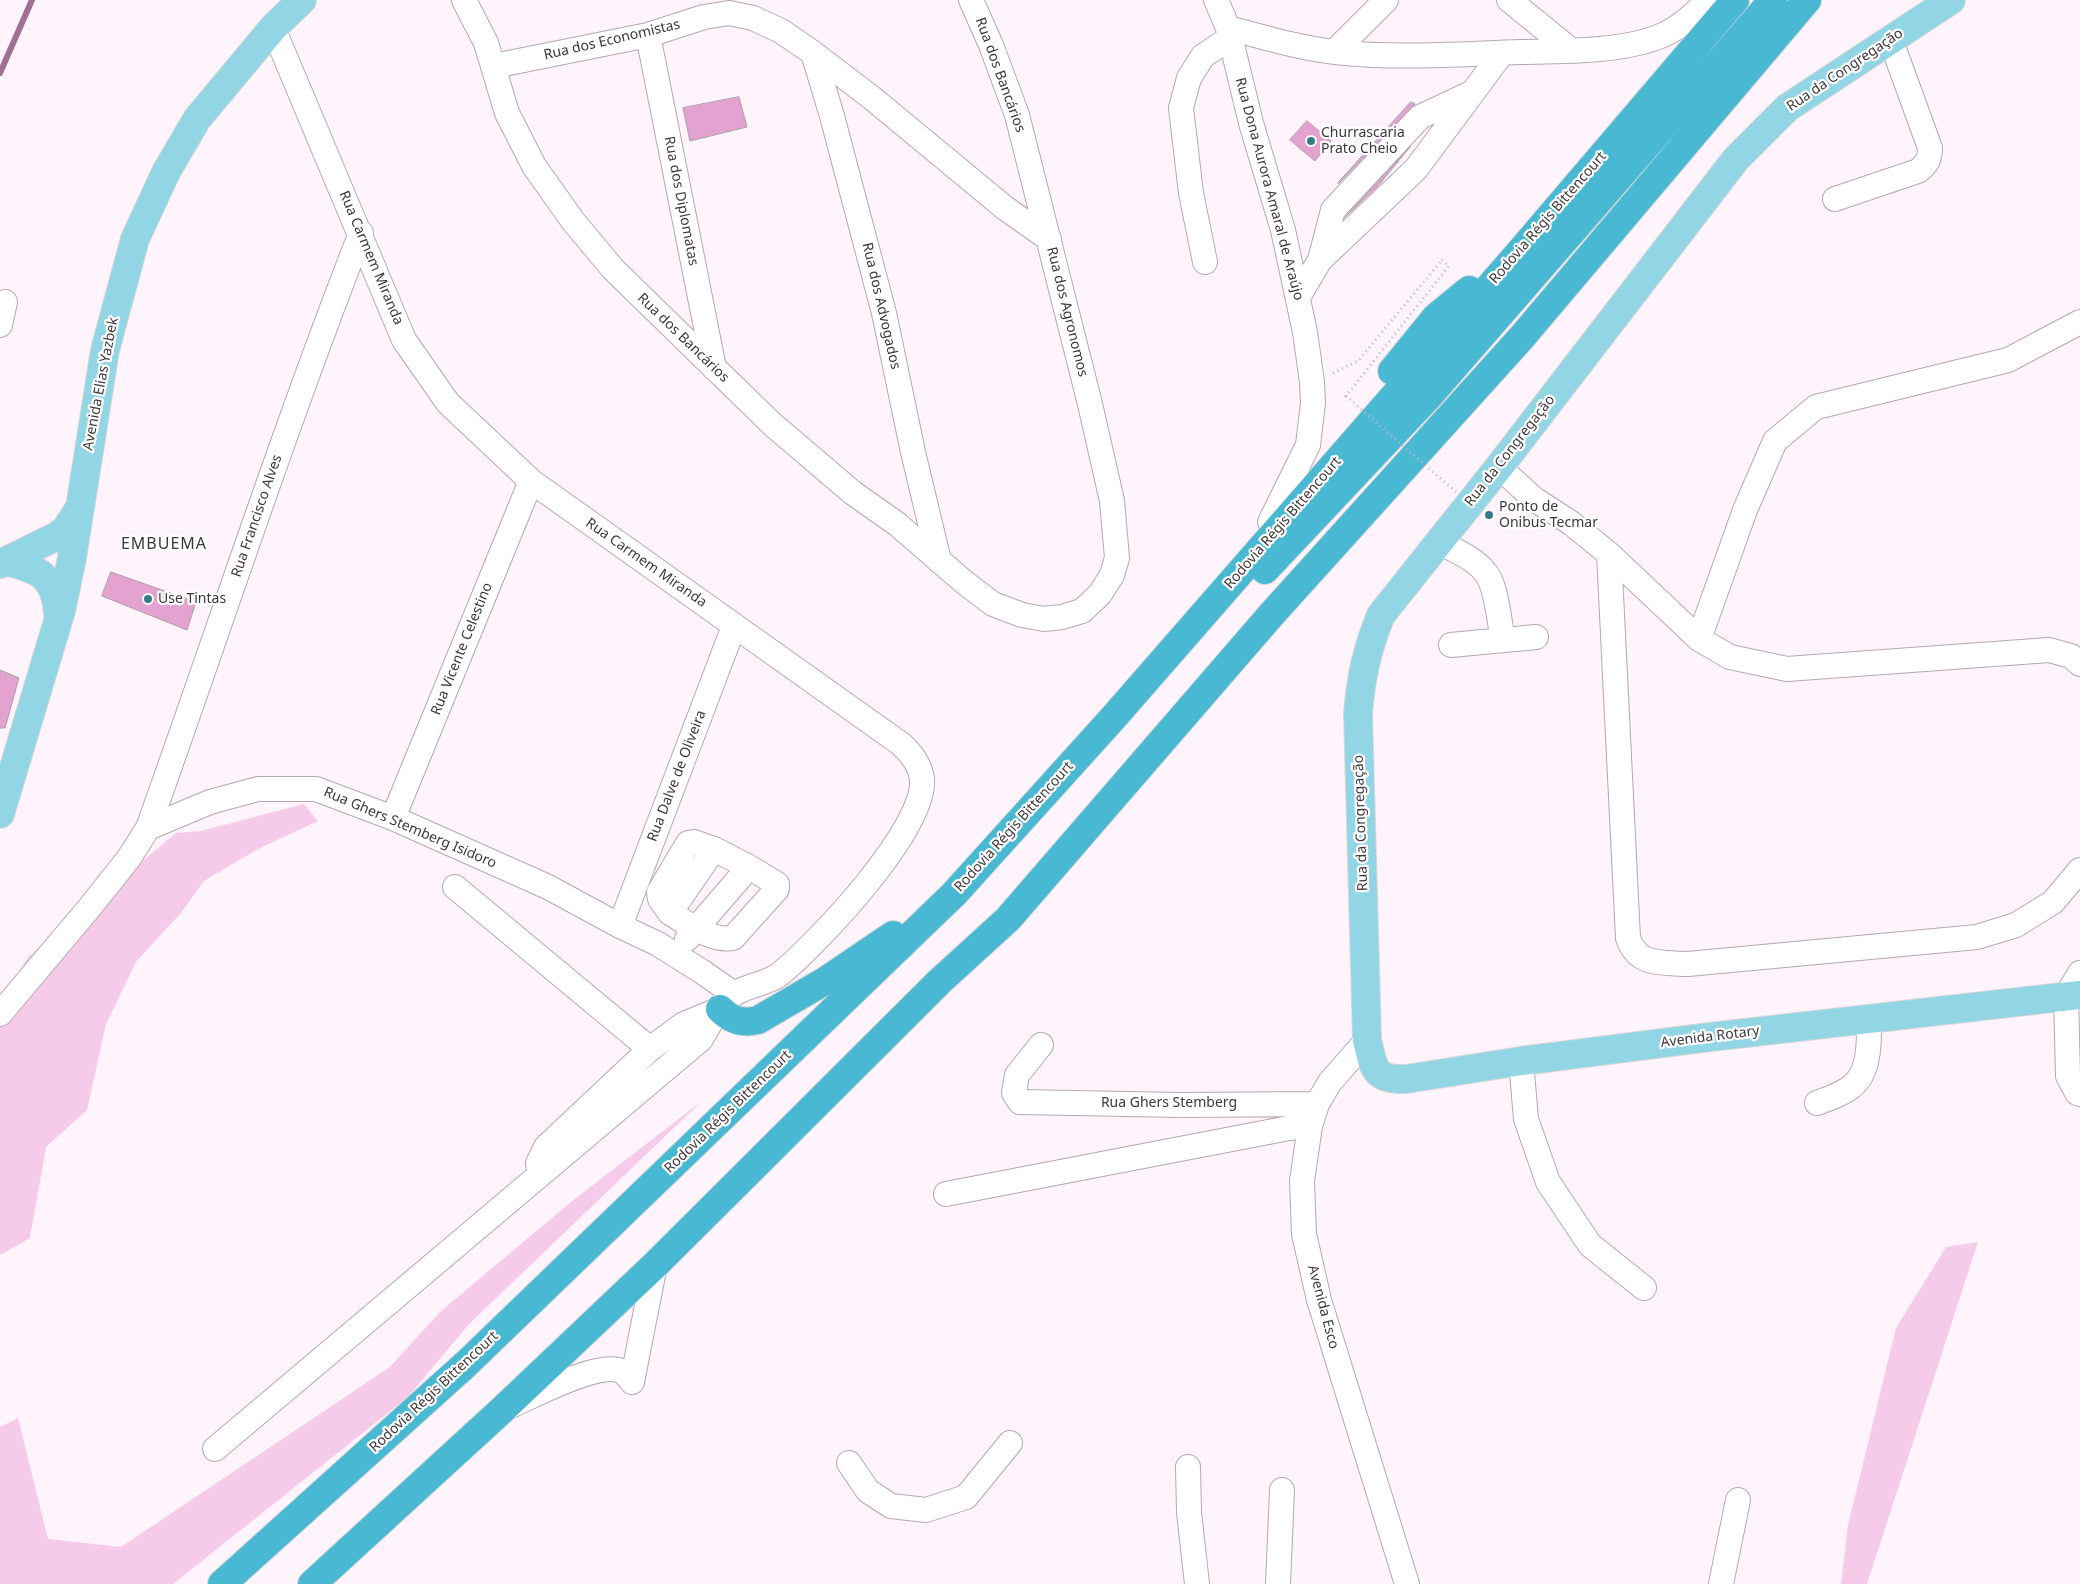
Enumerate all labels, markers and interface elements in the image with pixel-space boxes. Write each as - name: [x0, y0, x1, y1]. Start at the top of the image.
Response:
- street label: Rua dos Bancários: [971, 15, 1029, 135]
- street label: Rua dos Economistas: [542, 16, 682, 64]
- street label: Rua da Congregação: [1784, 25, 1906, 115]
- street label: Rua Dona Aurora Amaral de Araújo: [1231, 76, 1307, 302]
- place label: Churrascaria Prato Cheio: [1321, 125, 1405, 158]
- street label: Rua dos Diplomatas: [660, 135, 702, 267]
- marker: Churrascaria Prato Cheio: [1305, 135, 1317, 147]
- street label: Rodovia Régis Bittencourt: [1486, 149, 1610, 287]
- street label: Rua Carmem Miranda: [335, 189, 407, 327]
- street label: Rua dos Advogados: [858, 241, 904, 371]
- street label: Rua dos Agronomos: [1043, 245, 1091, 379]
- street label: Rua dos Bancários: [634, 290, 732, 386]
- street label: Avenida Elias Yazbek: [80, 316, 122, 452]
- street label: Rua da Congregação: [1461, 392, 1559, 510]
- street label: Rua Francisco Alves: [228, 453, 286, 579]
- street label: Rodovia Régis Bittencourt: [1221, 454, 1345, 592]
- place label: Ponto de Onibus Tecmar: [1499, 499, 1598, 532]
- marker: Ponto de Onibus Tecmar: [1483, 509, 1495, 521]
- street label: Rua Carmem Miranda: [582, 515, 710, 611]
- district label: EMBUEMA: [120, 534, 208, 554]
- street label: Rua Vicente Celestino: [428, 580, 496, 718]
- place label: Use Tintas: [158, 591, 226, 607]
- marker: Use Tintas: [142, 593, 154, 605]
- street label: Rua Dalve de Oliveira: [644, 708, 710, 844]
- street label: Rua da Congregação: [1350, 755, 1372, 891]
- street label: Rodovia Régis Bittencourt: [951, 758, 1077, 896]
- street label: Rua Ghers Stemberg Isidoro: [321, 784, 499, 872]
- street label: Avenida Rotary: [1660, 1023, 1760, 1051]
- street label: Rodovia Régis Bittencourt: [661, 1047, 795, 1177]
- street label: Rua Ghers Stemberg: [1101, 1095, 1237, 1111]
- street label: Avenida Esco: [1304, 1263, 1342, 1351]
- street label: Rodovia Régis Bittencourt: [366, 1328, 502, 1456]

